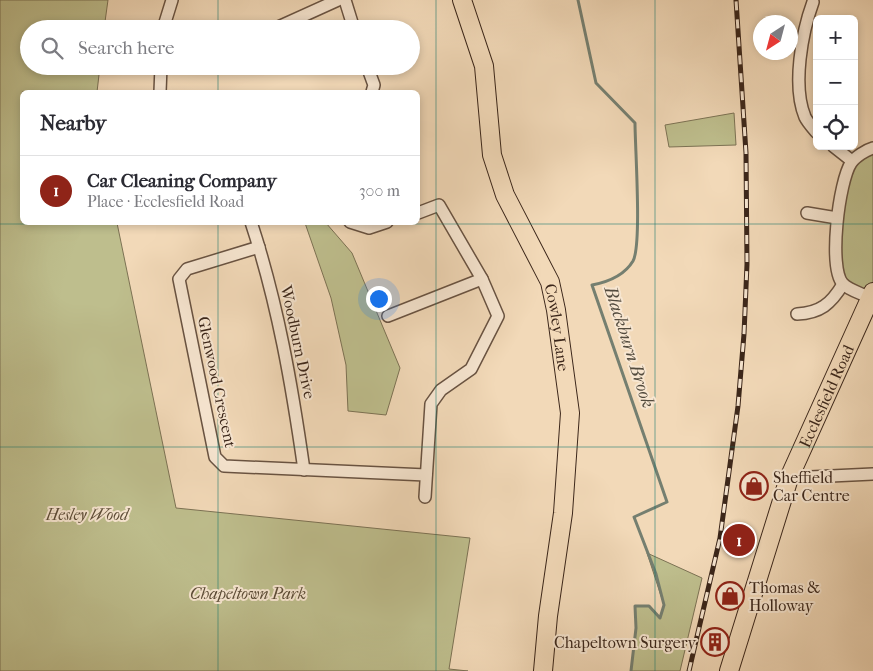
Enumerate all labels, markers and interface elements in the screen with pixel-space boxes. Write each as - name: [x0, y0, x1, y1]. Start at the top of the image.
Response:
- north arrow: [753, 15, 798, 60]
- map controls: [813, 15, 858, 150]
- button: +: [813, 15, 858, 60]
- search box: [20, 20, 420, 75]
- icon: search: [38, 34, 66, 62]
- text: Search here: [78, 37, 174, 59]
- button: −: [813, 60, 858, 105]
- button: locate: [813, 105, 858, 150]
- text: Nearby: [40, 111, 106, 135]
- text: Car Cleaning Company: [87, 170, 277, 192]
- text: 1: [53, 181, 59, 200]
- text: 300 m: [359, 181, 400, 200]
- text: Place · Ecclesfield Road: [87, 192, 244, 211]
- street label: Cowley Lane: [541, 282, 574, 373]
- street label: Woodburn Drive: [276, 283, 319, 401]
- water label: Blackburn Brook: [599, 283, 659, 411]
- your location: [366, 286, 392, 312]
- street label: Glenwood Crescent: [194, 315, 240, 450]
- street label: Ecclesfield Road: [795, 341, 858, 451]
- place label: Sheffield Car Centre: [773, 468, 850, 505]
- shop icon: Sheffield Car Centre: [739, 471, 769, 501]
- park label: Hesley Wood: [45, 505, 130, 524]
- pin: 1: [723, 521, 755, 559]
- place label: Thomas & Holloway: [749, 578, 820, 615]
- shop icon: Thomas & Holloway: [715, 581, 745, 611]
- park label: Chapeltown Park: [190, 584, 306, 603]
- building icon: Chapeltown Surgery: [700, 627, 730, 657]
- place label: Chapeltown Surgery: [554, 633, 696, 652]

